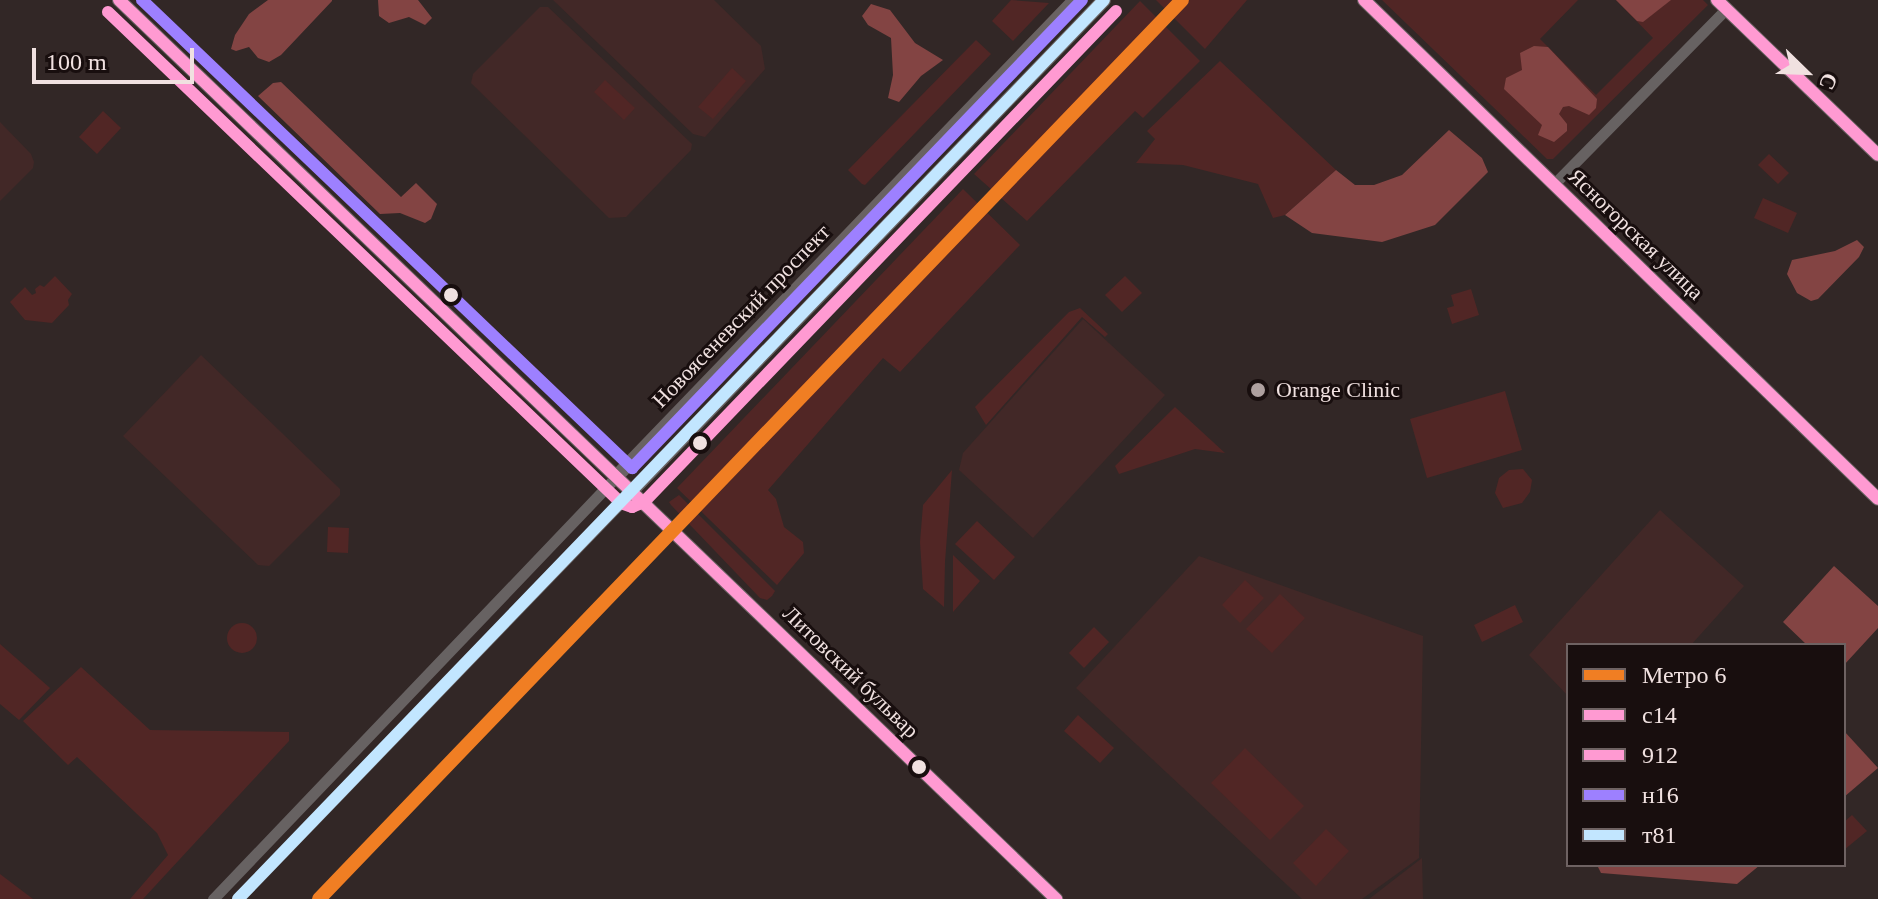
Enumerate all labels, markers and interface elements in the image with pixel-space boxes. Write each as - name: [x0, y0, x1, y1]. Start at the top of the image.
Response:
- scale bar: [36, 32, 198, 82]
- north arrow: [1766, 32, 1846, 112]
- text: 100 m: [46, 49, 107, 75]
- text: С: [1814, 69, 1843, 94]
- street label: Ясногорская улица: [1563, 163, 1709, 305]
- street label: Новоясеневский проспект: [647, 219, 835, 413]
- unlabelled marker: [443, 287, 459, 303]
- place label: Orange Clinic: [1276, 377, 1400, 403]
- marker: Orange Clinic: [1247, 379, 1269, 401]
- unlabelled marker: [692, 435, 708, 451]
- street label: Литовский бульвар: [777, 600, 925, 744]
- legend: [1566, 643, 1846, 867]
- text: Метро 6: [1642, 662, 1726, 688]
- text: с14: [1642, 702, 1677, 728]
- text: 912: [1642, 742, 1678, 768]
- unlabelled marker: [911, 759, 927, 775]
- text: н16: [1642, 782, 1679, 808]
- text: т81: [1642, 822, 1677, 848]

